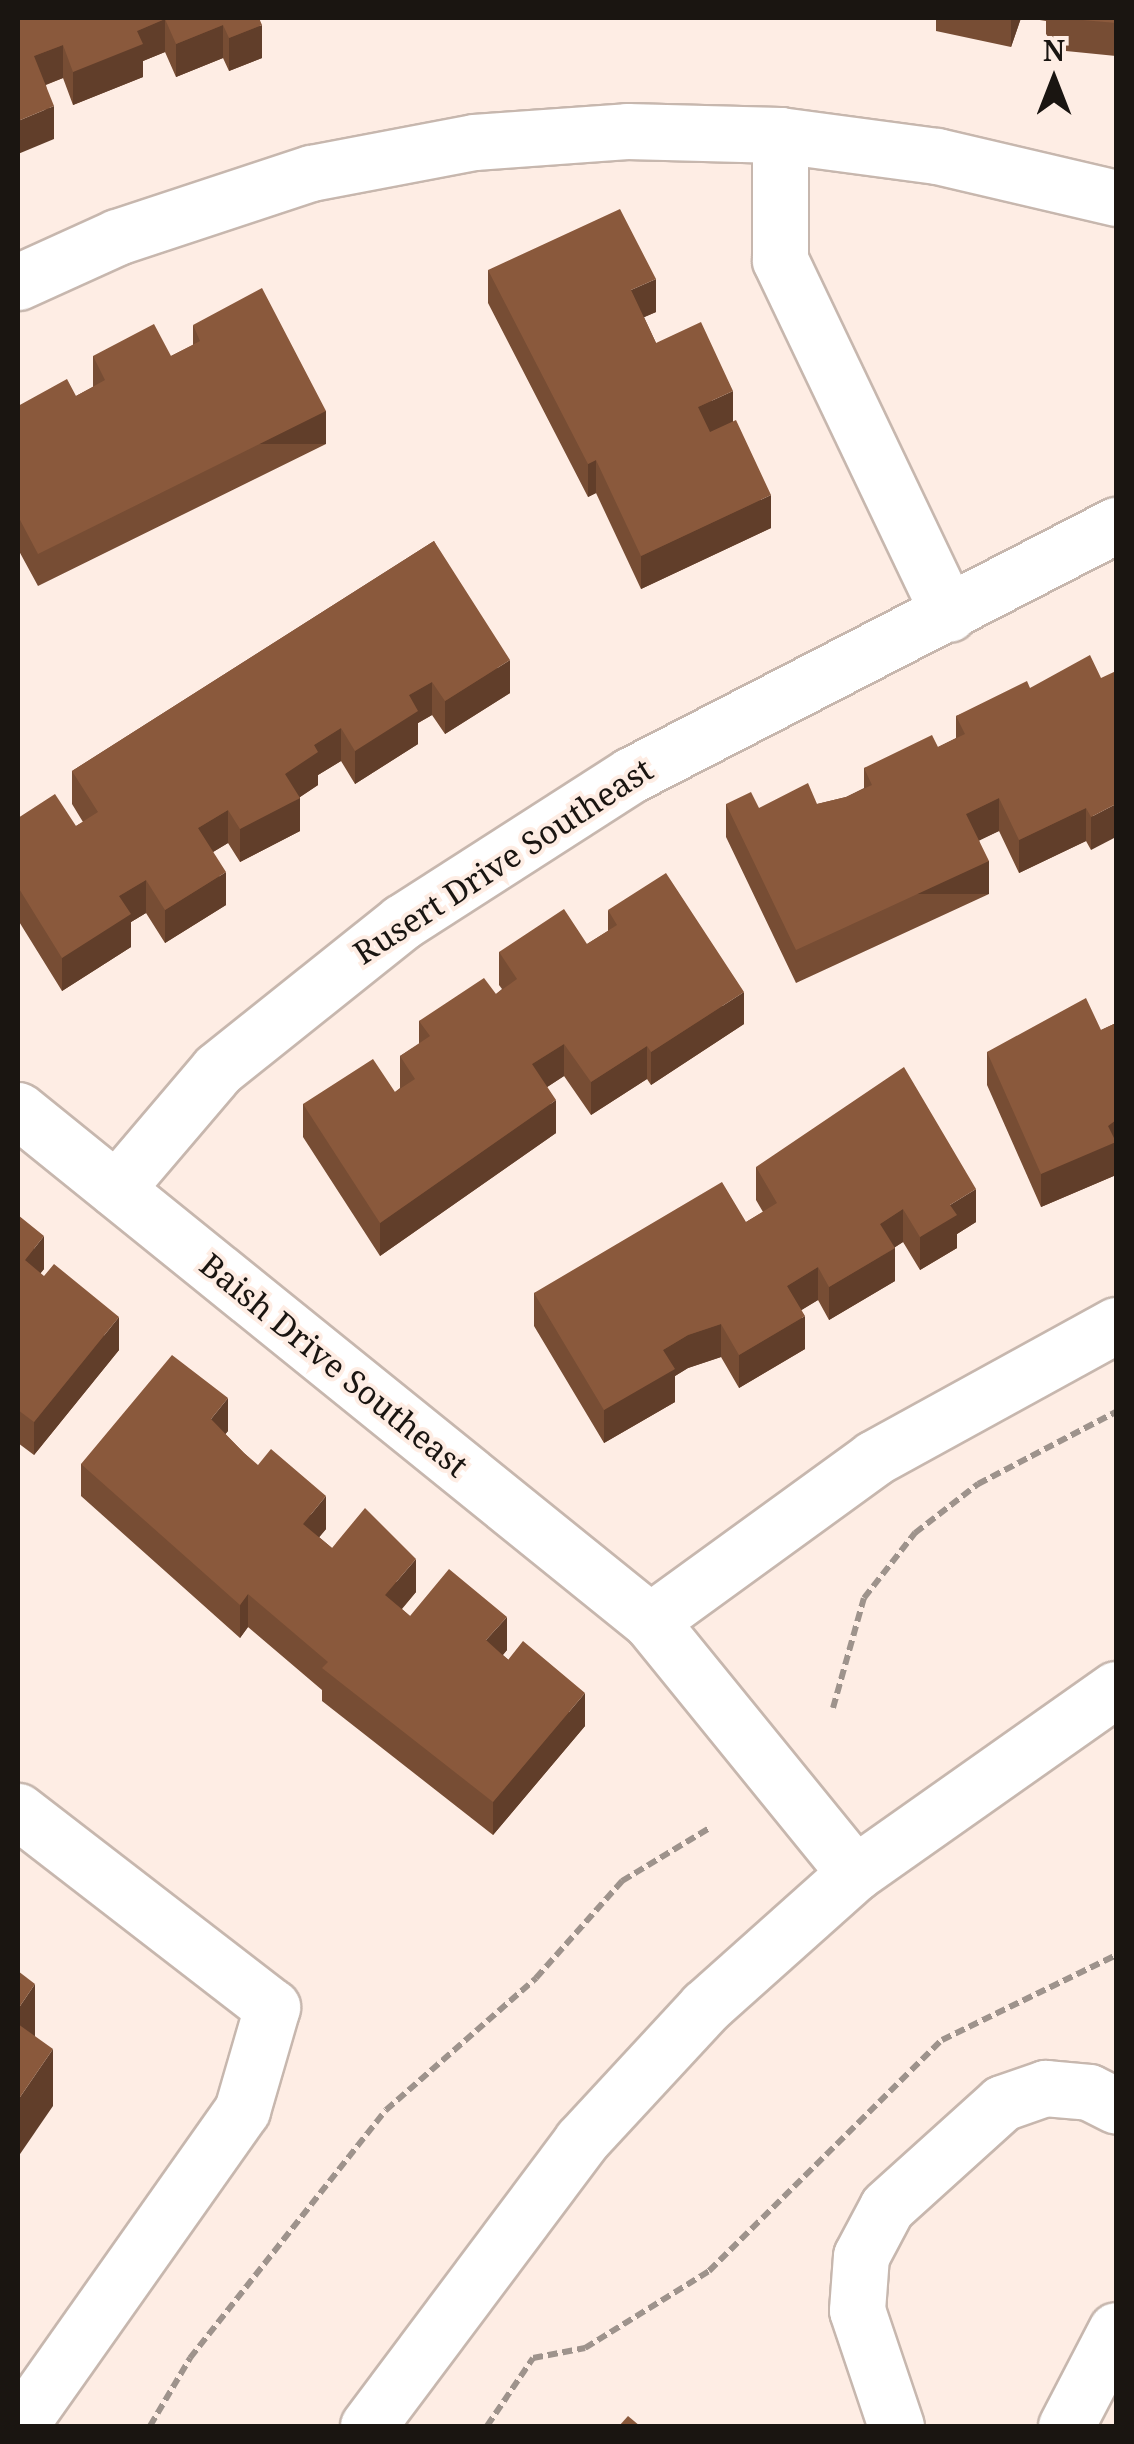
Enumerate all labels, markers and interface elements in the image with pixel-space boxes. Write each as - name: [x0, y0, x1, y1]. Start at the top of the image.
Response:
- north arrow: [1004, 30, 1104, 130]
- text: N: [1043, 31, 1065, 69]
- street label: Rusert Drive Southeast: [346, 750, 660, 972]
- street label: Baish Drive Southeast: [192, 1245, 476, 1485]

